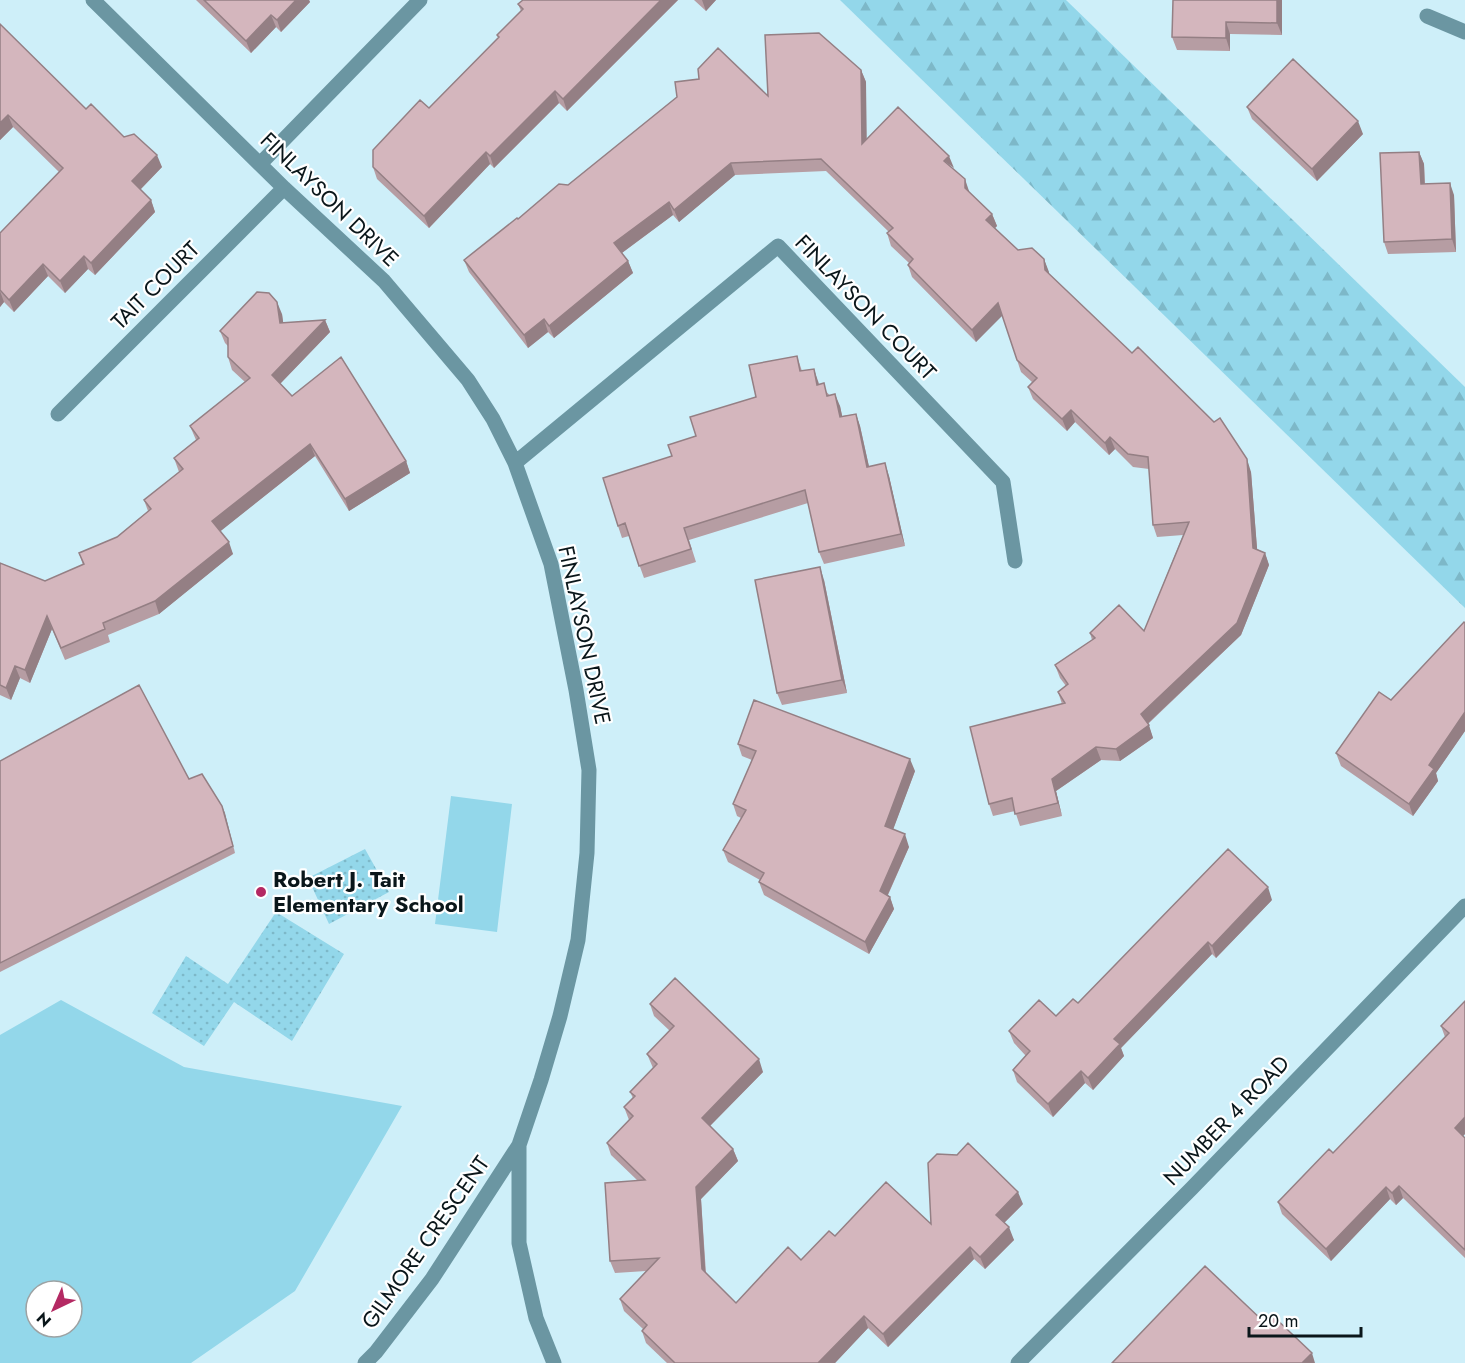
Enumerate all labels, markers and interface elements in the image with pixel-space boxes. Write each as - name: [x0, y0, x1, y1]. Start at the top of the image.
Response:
- street label: FINLAYSON DRIVE: [254, 124, 406, 274]
- street label: FINLAYSON COURT: [788, 227, 944, 387]
- street label: TAIT COURT: [104, 233, 207, 336]
- street label: FINLAYSON DRIVE: [550, 543, 620, 727]
- place label: Robert J. Tait Elementary School: [273, 863, 464, 920]
- marker: Robert J. Tait Elementary School: [254, 885, 268, 899]
- street label: NUMBER 4 ROAD: [1155, 1048, 1297, 1192]
- street label: GILMORE CRESCENT: [353, 1148, 497, 1335]
- north arrow: [24, 1279, 84, 1339]
- scale bar: [1249, 1300, 1362, 1338]
- text: N: [31, 1307, 56, 1332]
- text: 20 m: [1258, 1308, 1298, 1334]

